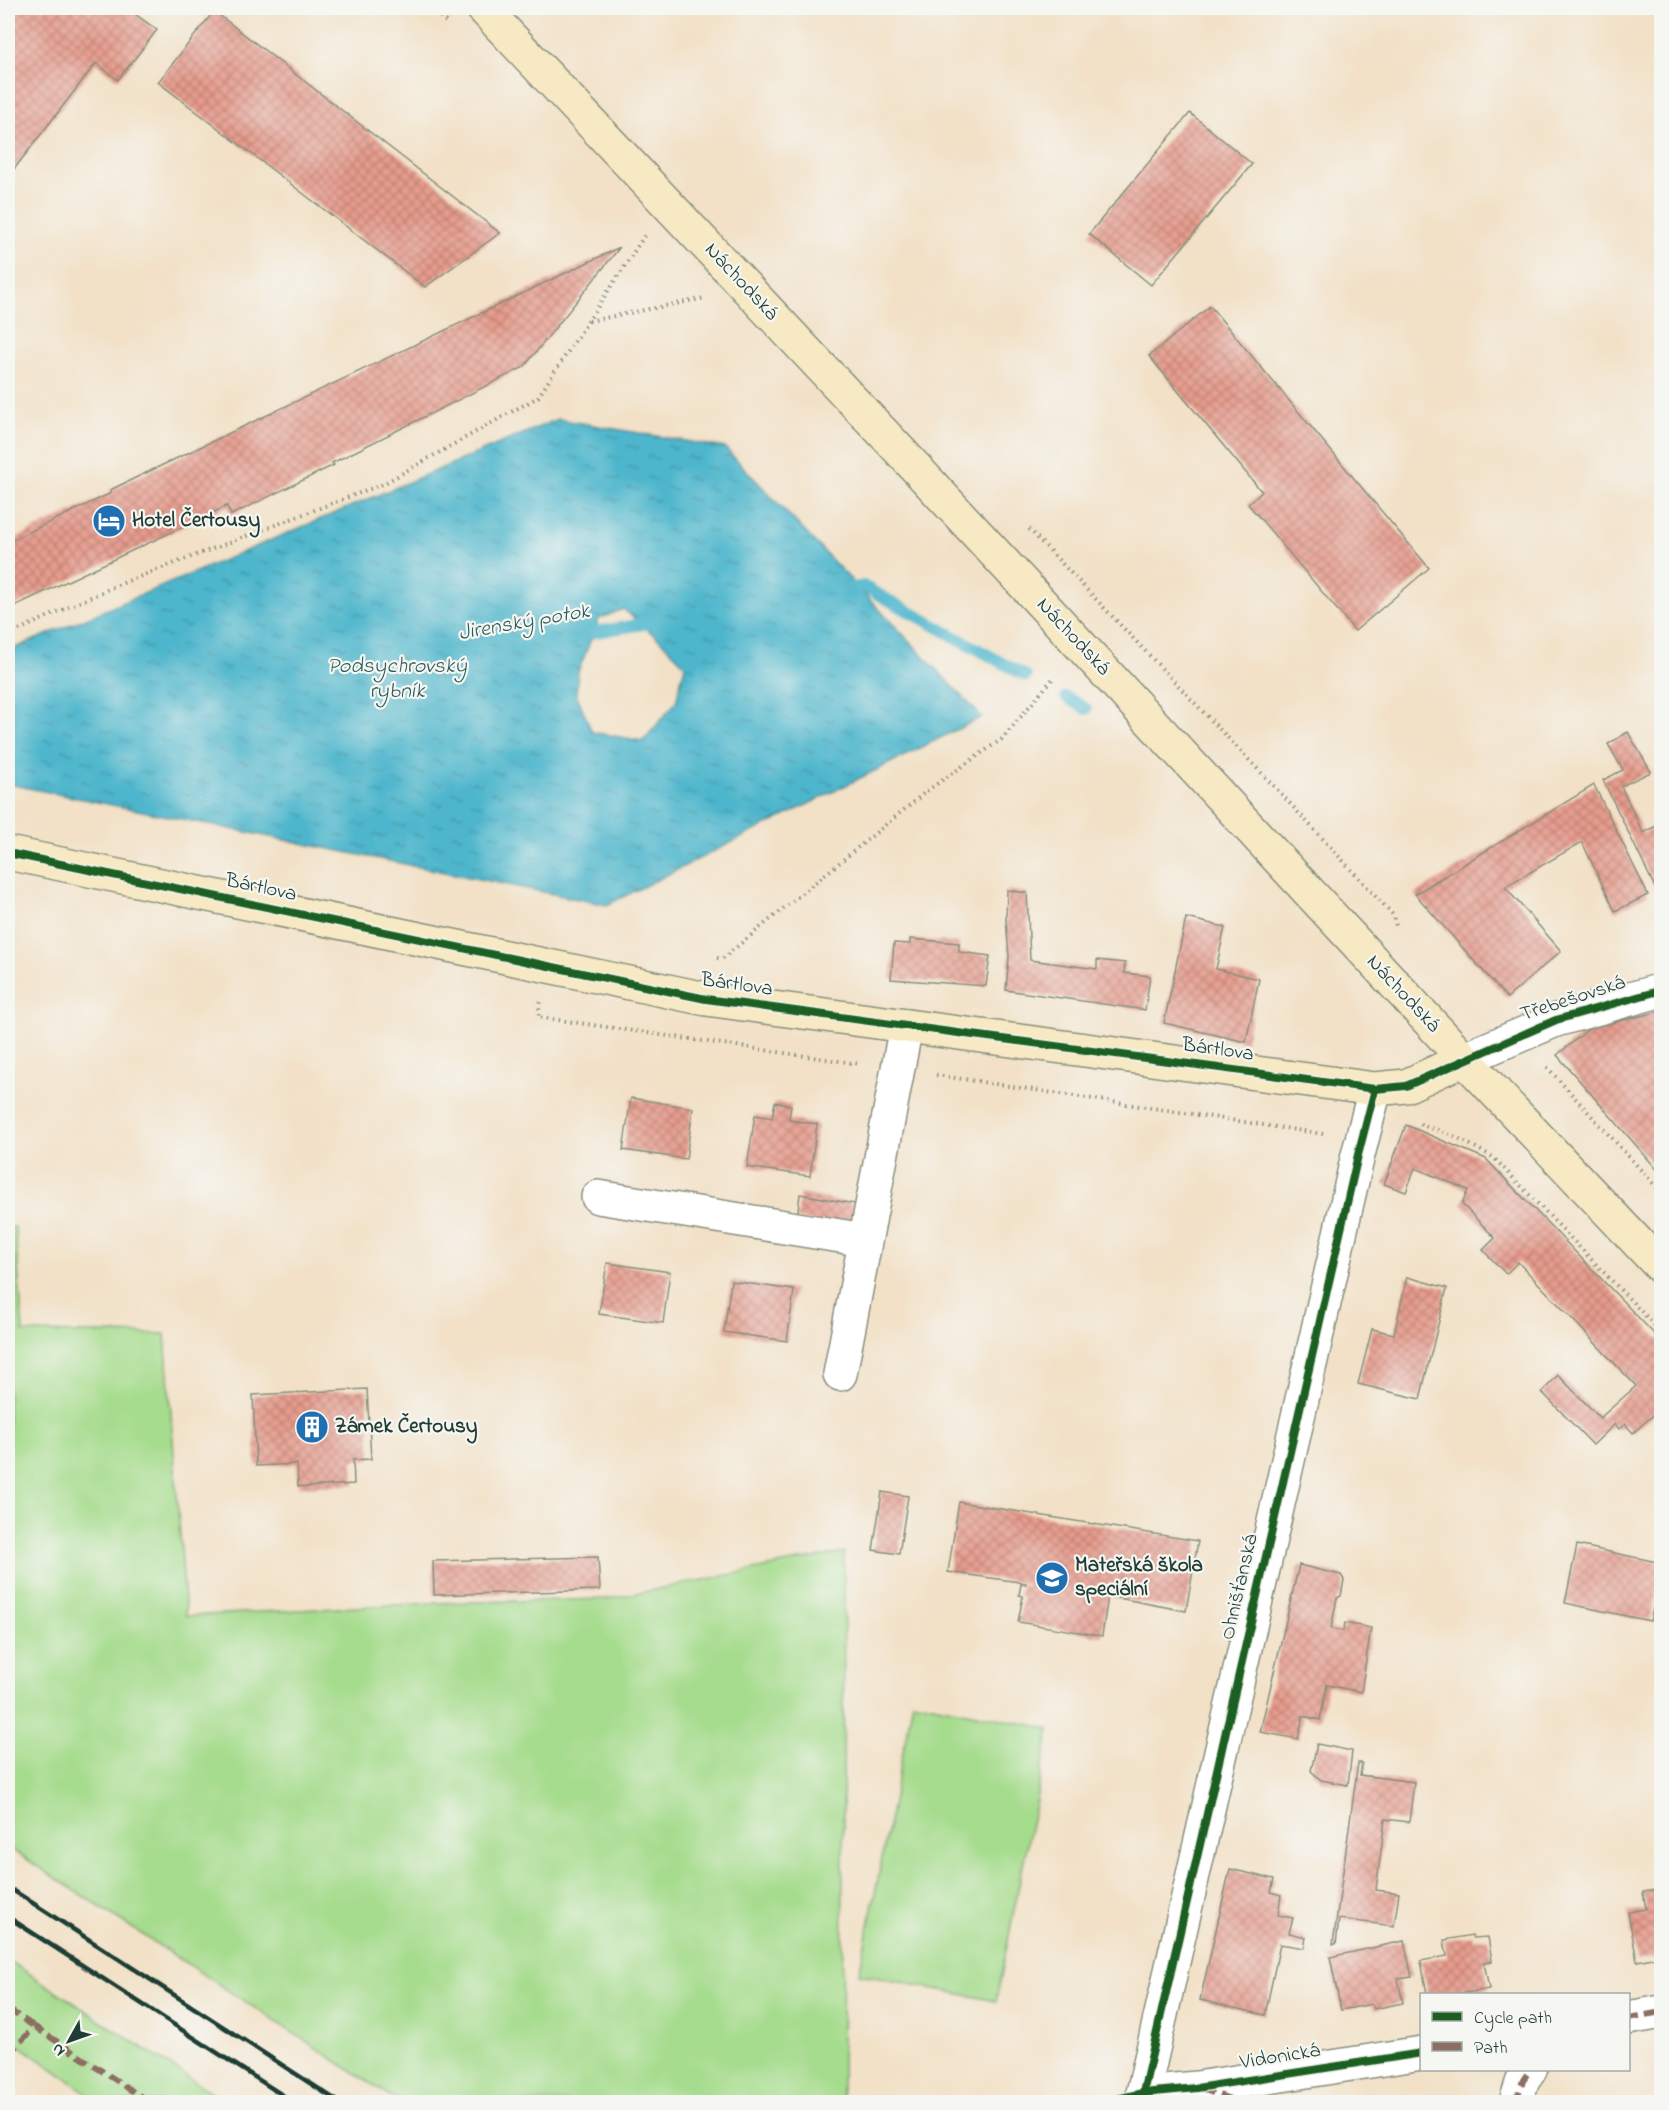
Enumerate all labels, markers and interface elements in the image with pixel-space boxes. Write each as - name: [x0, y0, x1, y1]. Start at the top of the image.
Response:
- street label: Náchodská: [697, 236, 785, 328]
- hotel icon: Hotel Čertousy: [91, 503, 127, 539]
- place label: Hotel Čertousy: [132, 506, 260, 538]
- street label: Náchodská: [1029, 591, 1117, 683]
- water label: Jirenský potok: [456, 596, 593, 650]
- water label: Podsychrovský rybník: [327, 651, 467, 708]
- street label: Bártlova: [222, 866, 299, 910]
- street label: Náchodská: [1359, 948, 1447, 1040]
- street label: Bártlova: [698, 965, 775, 1005]
- street label: Třebešovská: [1517, 968, 1630, 1030]
- street label: Bártlova: [1179, 1030, 1256, 1070]
- building icon: Zámek Čertousy: [294, 1409, 330, 1445]
- place label: Zámek Čertousy: [335, 1412, 478, 1444]
- street label: Ohnišťanská: [1213, 1531, 1267, 1643]
- place label: Mateřská škola speciální: [1075, 1551, 1203, 1605]
- school or university icon: Mateřská škola speciální: [1034, 1560, 1070, 1596]
- legend: [1420, 1993, 1630, 2071]
- text: Cycle path: [1474, 2006, 1552, 2032]
- north arrow: [39, 2011, 99, 2071]
- street label: Vidonická: [1237, 2036, 1323, 2078]
- text: Path: [1474, 2036, 1508, 2062]
- text: N: [46, 2037, 72, 2061]

